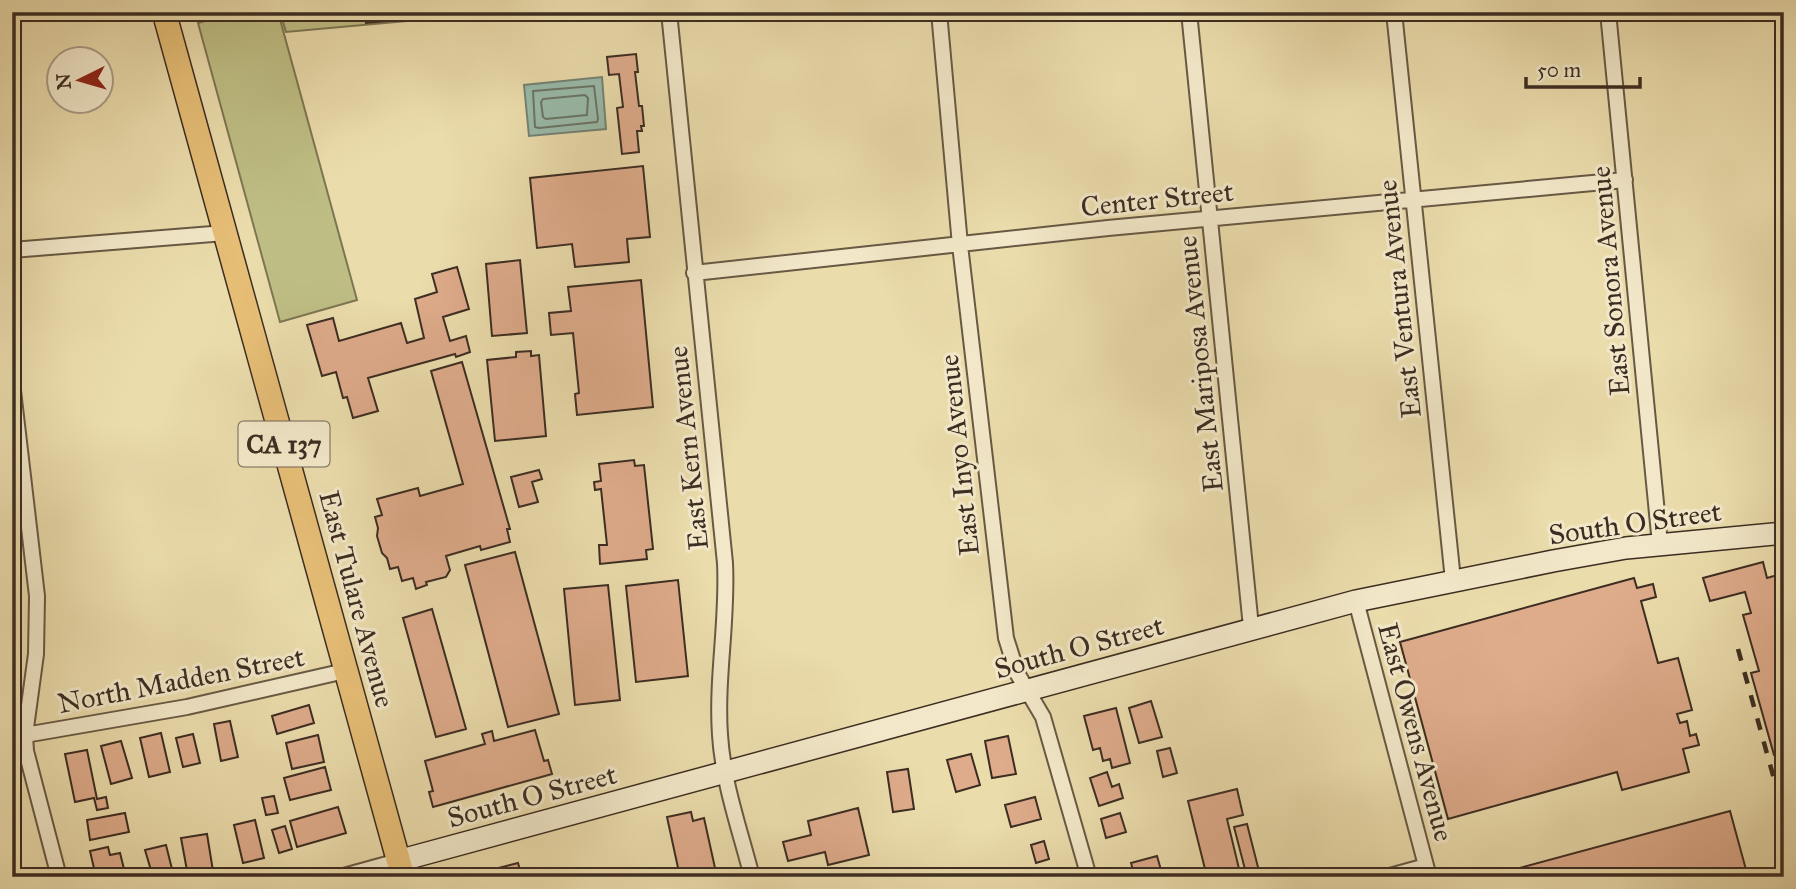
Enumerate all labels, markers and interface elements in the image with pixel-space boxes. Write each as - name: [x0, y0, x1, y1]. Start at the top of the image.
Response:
- north arrow: [46, 46, 116, 116]
- scale bar: [1526, 46, 1640, 90]
- text: 50 m: [1537, 57, 1582, 83]
- text: N: [51, 72, 76, 90]
- street label: East Sonora Avenue: [1583, 165, 1637, 397]
- street label: Center Street: [1079, 174, 1235, 224]
- street label: East Ventura Avenue: [1369, 178, 1429, 420]
- street label: East Mariposa Avenue: [1169, 234, 1231, 494]
- street label: East Kern Avenue: [660, 344, 716, 552]
- street label: East Inyo Avenue: [931, 353, 987, 557]
- road number: CA 137: [238, 422, 330, 466]
- street label: East Tulare Avenue: [311, 487, 403, 711]
- street label: South O Street: [1547, 494, 1724, 552]
- street label: South O Street: [991, 608, 1168, 686]
- street label: East Owens Avenue: [1370, 619, 1462, 845]
- street label: North Madden Street: [55, 639, 307, 721]
- street label: South O Street: [444, 757, 621, 835]

